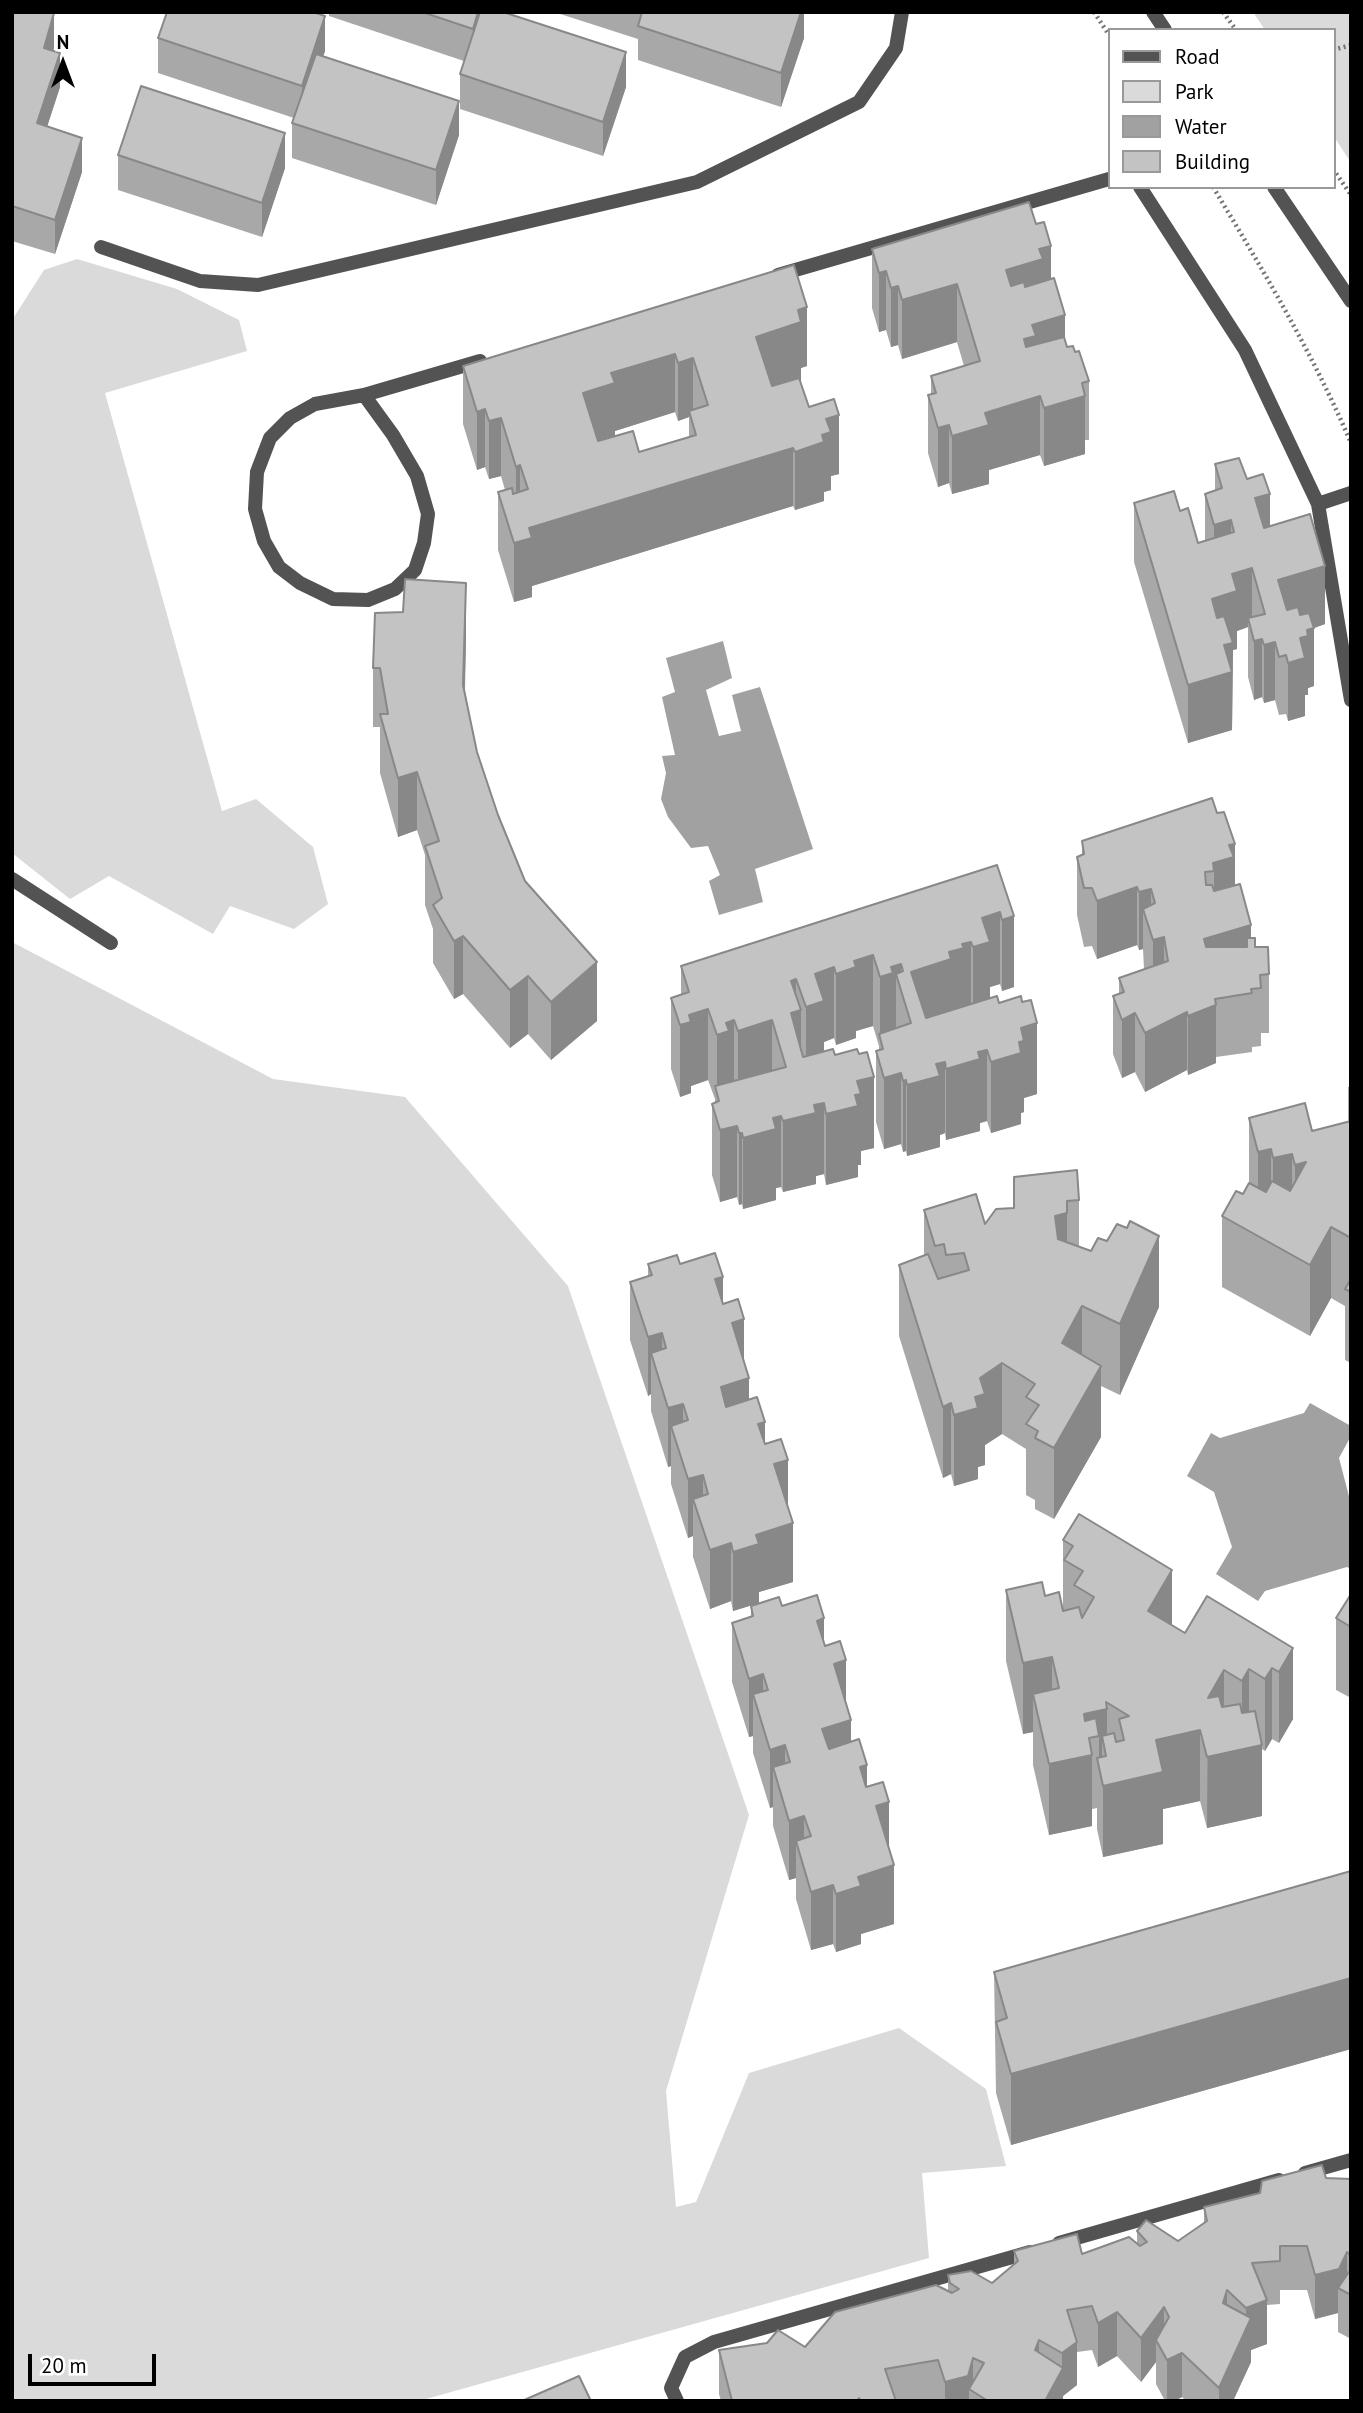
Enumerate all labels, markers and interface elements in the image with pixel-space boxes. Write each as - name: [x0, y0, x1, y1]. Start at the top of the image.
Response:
- north arrow: [28, 28, 98, 98]
- legend: [1108, 28, 1335, 189]
- text: N: [57, 30, 69, 54]
- text: Road: [1175, 43, 1219, 70]
- text: Park: [1175, 78, 1214, 105]
- text: Water: [1175, 113, 1227, 140]
- text: Building: [1175, 148, 1250, 175]
- scale bar: [32, 2340, 159, 2384]
- text: 20 m: [41, 2352, 87, 2379]

